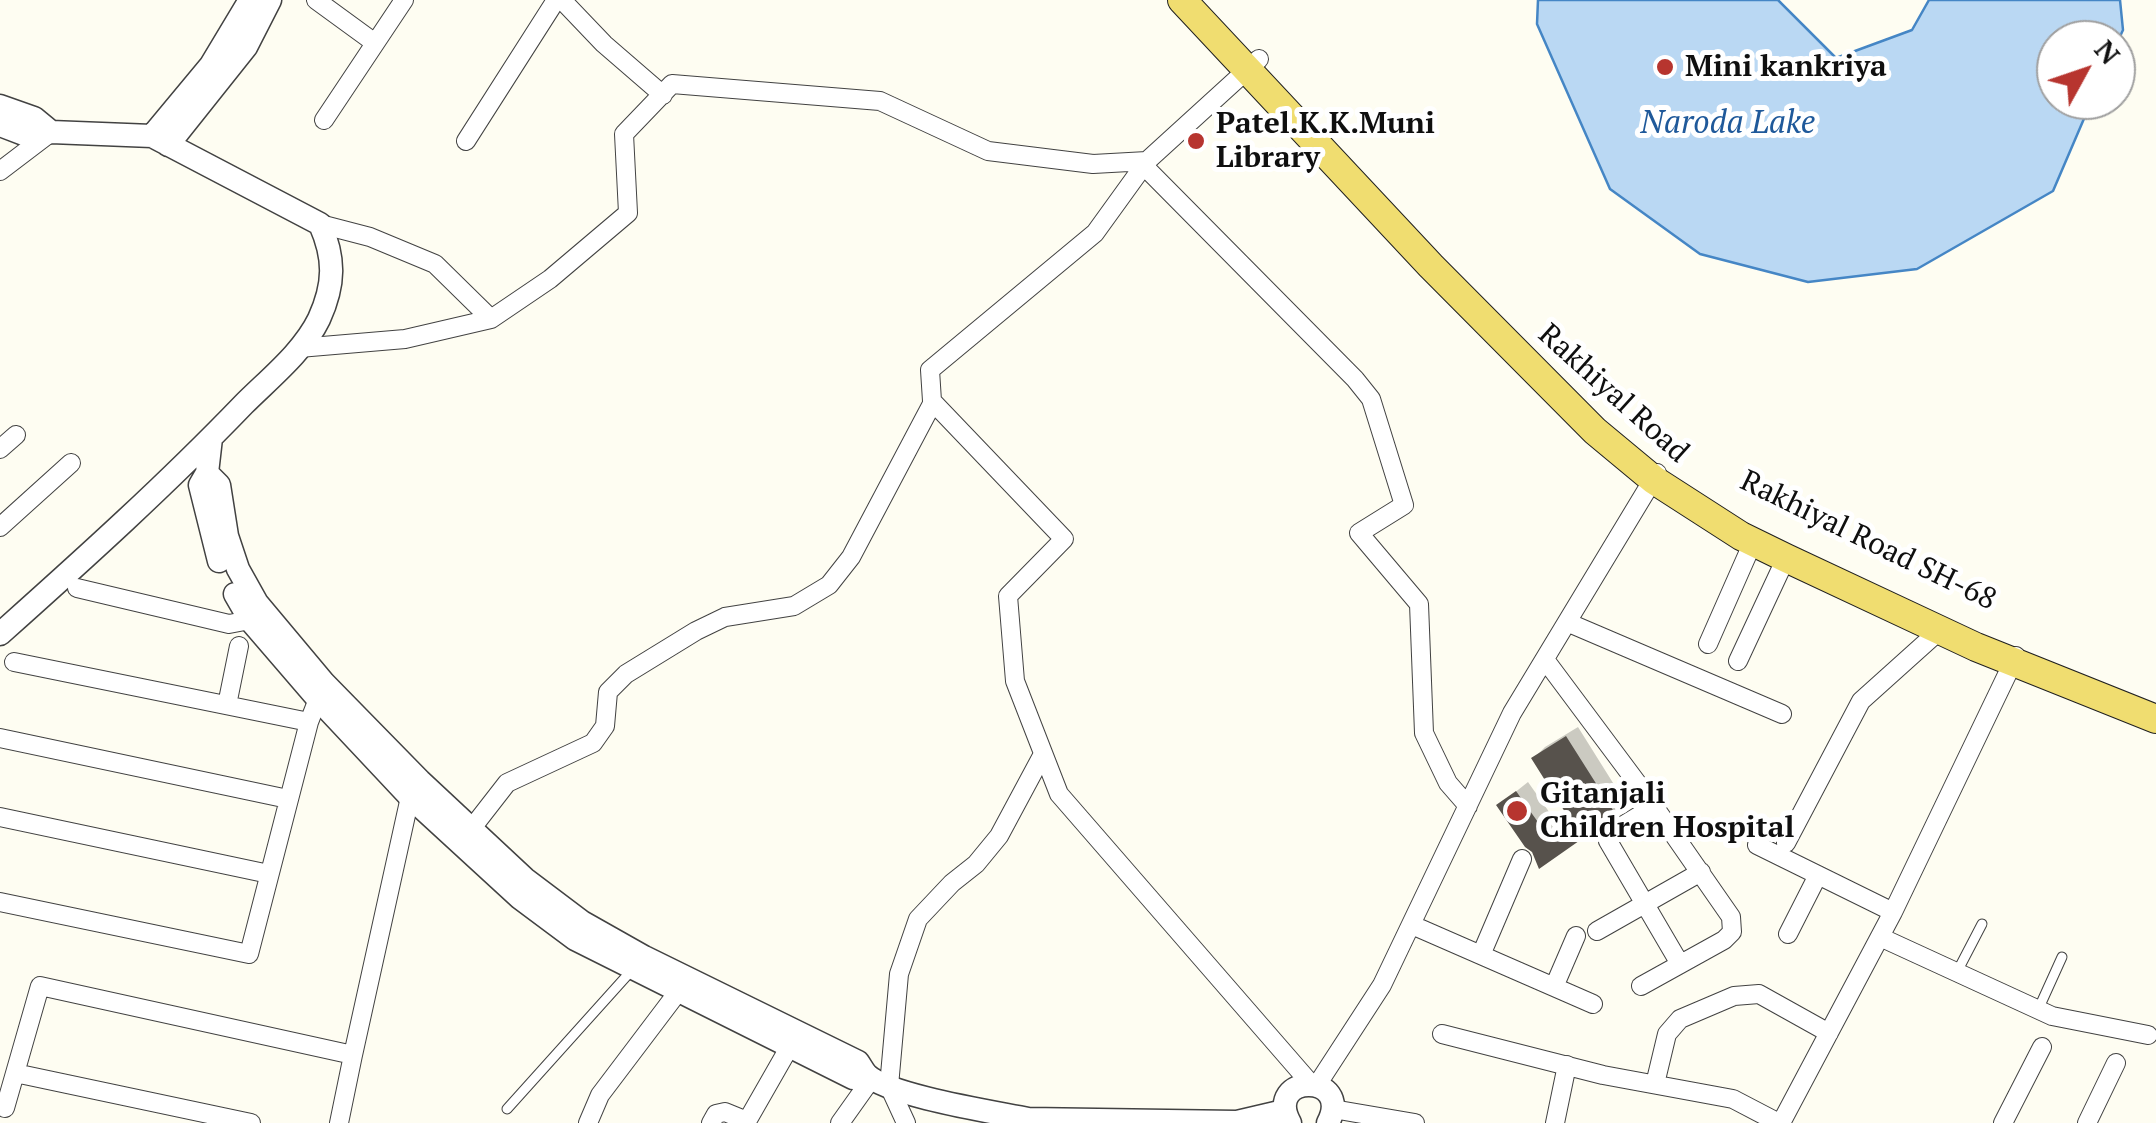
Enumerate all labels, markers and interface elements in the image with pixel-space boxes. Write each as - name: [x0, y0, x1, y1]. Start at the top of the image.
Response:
- north arrow: [2036, 20, 2136, 120]
- text: N: [2087, 32, 2129, 72]
- place label: Mini kankriya: [1685, 49, 1887, 85]
- marker: Mini kankriya: [1654, 56, 1676, 78]
- water label: Naroda Lake: [1641, 105, 1815, 143]
- place label: Patel.K.K.Muni Library: [1216, 106, 1435, 176]
- marker: Patel.K.K.Muni Library: [1185, 130, 1207, 152]
- street label: Rakhiyal Road: [1530, 317, 1696, 471]
- street label: Rakhiyal Road SH-68: [1734, 463, 2002, 619]
- place label: Gitanjali Children Hospital: [1540, 776, 1794, 846]
- marker: Gitanjali Children Hospital: [1504, 798, 1530, 824]

